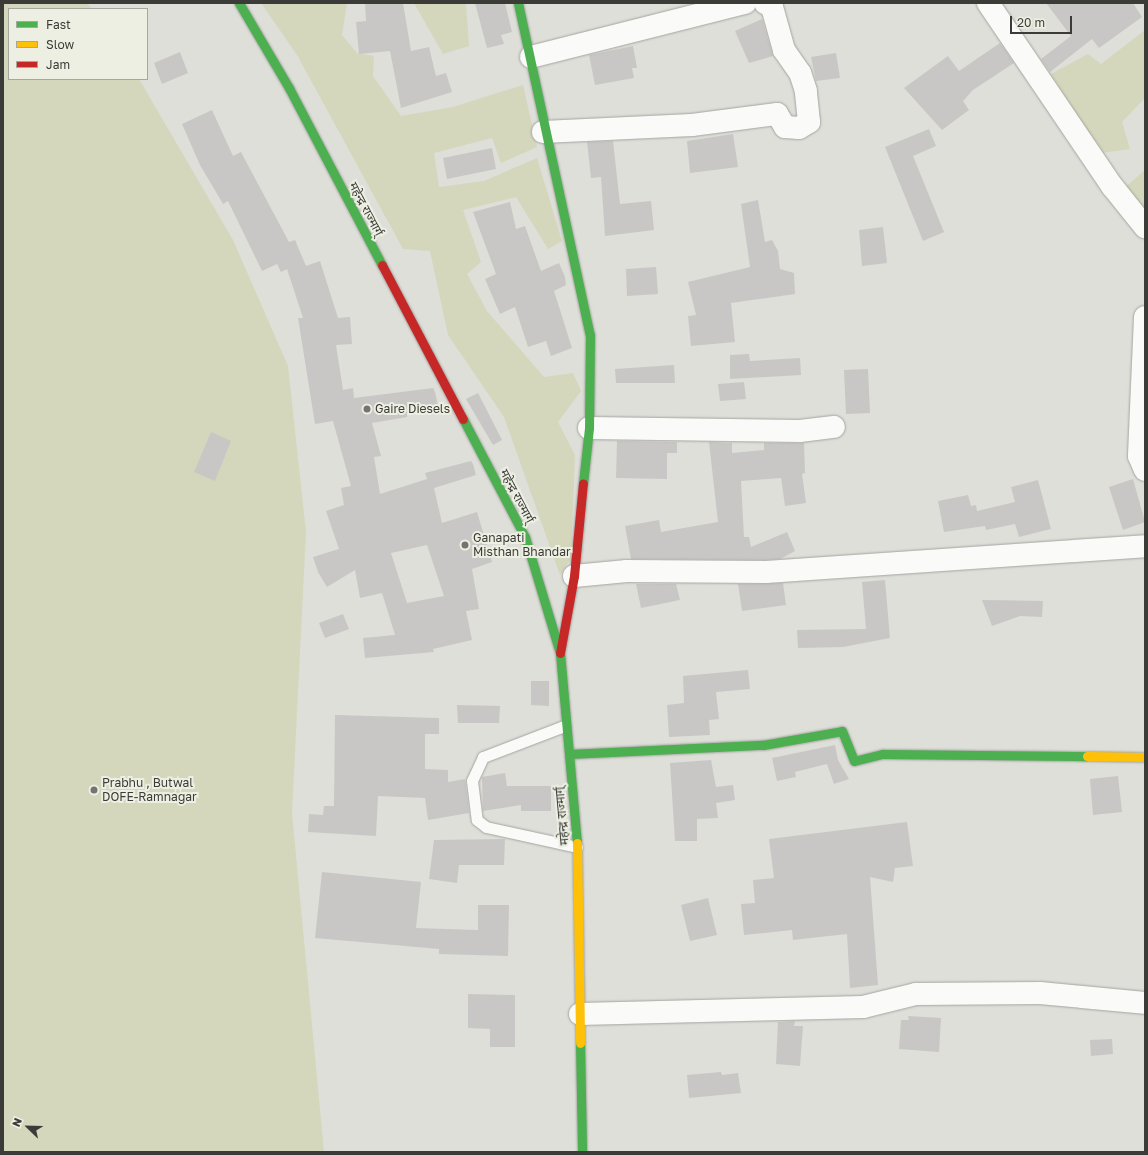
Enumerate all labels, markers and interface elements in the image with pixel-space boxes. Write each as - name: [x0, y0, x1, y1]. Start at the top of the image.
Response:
- legend: [8, 8, 148, 80]
- scale bar: [1012, 8, 1074, 34]
- text: 20 m: [1017, 15, 1045, 30]
- text: Fast: [46, 17, 71, 32]
- text: Slow: [46, 37, 74, 52]
- text: Jam: [46, 57, 70, 72]
- street label: महेन्द्र राज्मार्ग्: [346, 180, 386, 238]
- place label: Gaire Diesels: [375, 402, 450, 416]
- marker: Gaire Diesels: [362, 404, 372, 414]
- street label: महेन्द्र राज्मार्ग्: [497, 467, 537, 525]
- place label: Ganapati Misthan Bhandar: [473, 531, 571, 559]
- marker: Ganapati Misthan Bhandar: [460, 540, 470, 550]
- place label: Prabhu , Butwal DOFE-Ramnagar: [102, 776, 197, 804]
- marker: Prabhu , Butwal DOFE-Ramnagar: [89, 785, 99, 795]
- street label: महेन्द्र राज्मार्ग्: [552, 786, 572, 846]
- north arrow: [8, 1107, 48, 1147]
- text: N: [9, 1116, 24, 1129]

